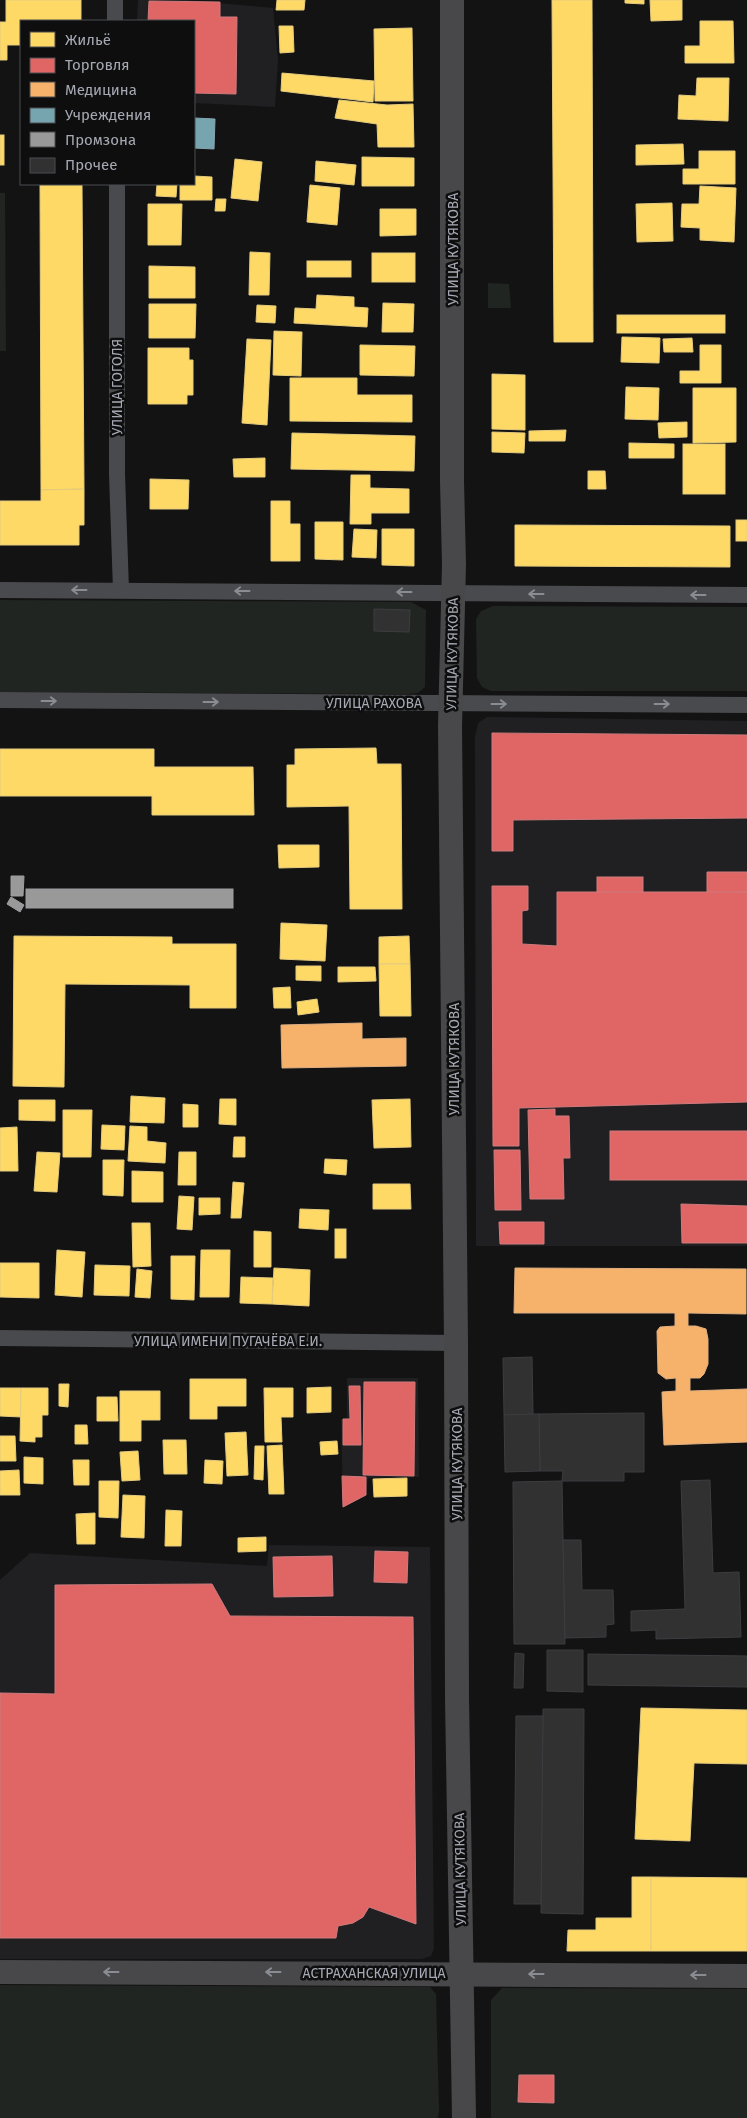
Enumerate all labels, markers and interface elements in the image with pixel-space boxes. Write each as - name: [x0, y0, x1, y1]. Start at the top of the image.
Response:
- legend: [20, 20, 195, 185]
- text: Жильё: [65, 31, 111, 49]
- text: Торговля: [65, 56, 130, 74]
- text: Медицина: [65, 81, 137, 99]
- text: Учреждения: [65, 106, 151, 124]
- text: Промзона: [65, 131, 136, 149]
- text: Прочее: [65, 156, 117, 174]
- street label: УЛИЦА КУТЯКОВА: [445, 193, 462, 305]
- street label: УЛИЦА ГОГОЛЯ: [109, 339, 126, 435]
- one-way arrow: [71, 585, 88, 595]
- one-way arrow: [234, 586, 250, 596]
- one-way arrow: [396, 587, 412, 597]
- one-way arrow: [528, 589, 544, 599]
- one-way arrow: [691, 590, 707, 600]
- street label: УЛИЦА КУТЯКОВА: [443, 598, 462, 710]
- street label: УЛИЦА РАХОВА: [326, 695, 422, 712]
- one-way arrow: [40, 696, 56, 706]
- one-way arrow: [202, 697, 219, 707]
- one-way arrow: [490, 699, 507, 709]
- one-way arrow: [653, 699, 669, 709]
- street label: УЛИЦА КУТЯКОВА: [446, 1003, 463, 1115]
- street label: УЛИЦА ИМЕНИ ПУГАЧЁВА Е.И.: [134, 1333, 322, 1350]
- street label: УЛИЦА КУТЯКОВА: [449, 1408, 466, 1520]
- street label: УЛИЦА КУТЯКОВА: [451, 1813, 470, 1925]
- street label: АСТРАХАНСКАЯ УЛИЦА: [303, 1965, 445, 1982]
- one-way arrow: [103, 1967, 120, 1977]
- one-way arrow: [266, 1967, 282, 1977]
- one-way arrow: [528, 1969, 544, 1979]
- one-way arrow: [691, 1971, 707, 1980]

